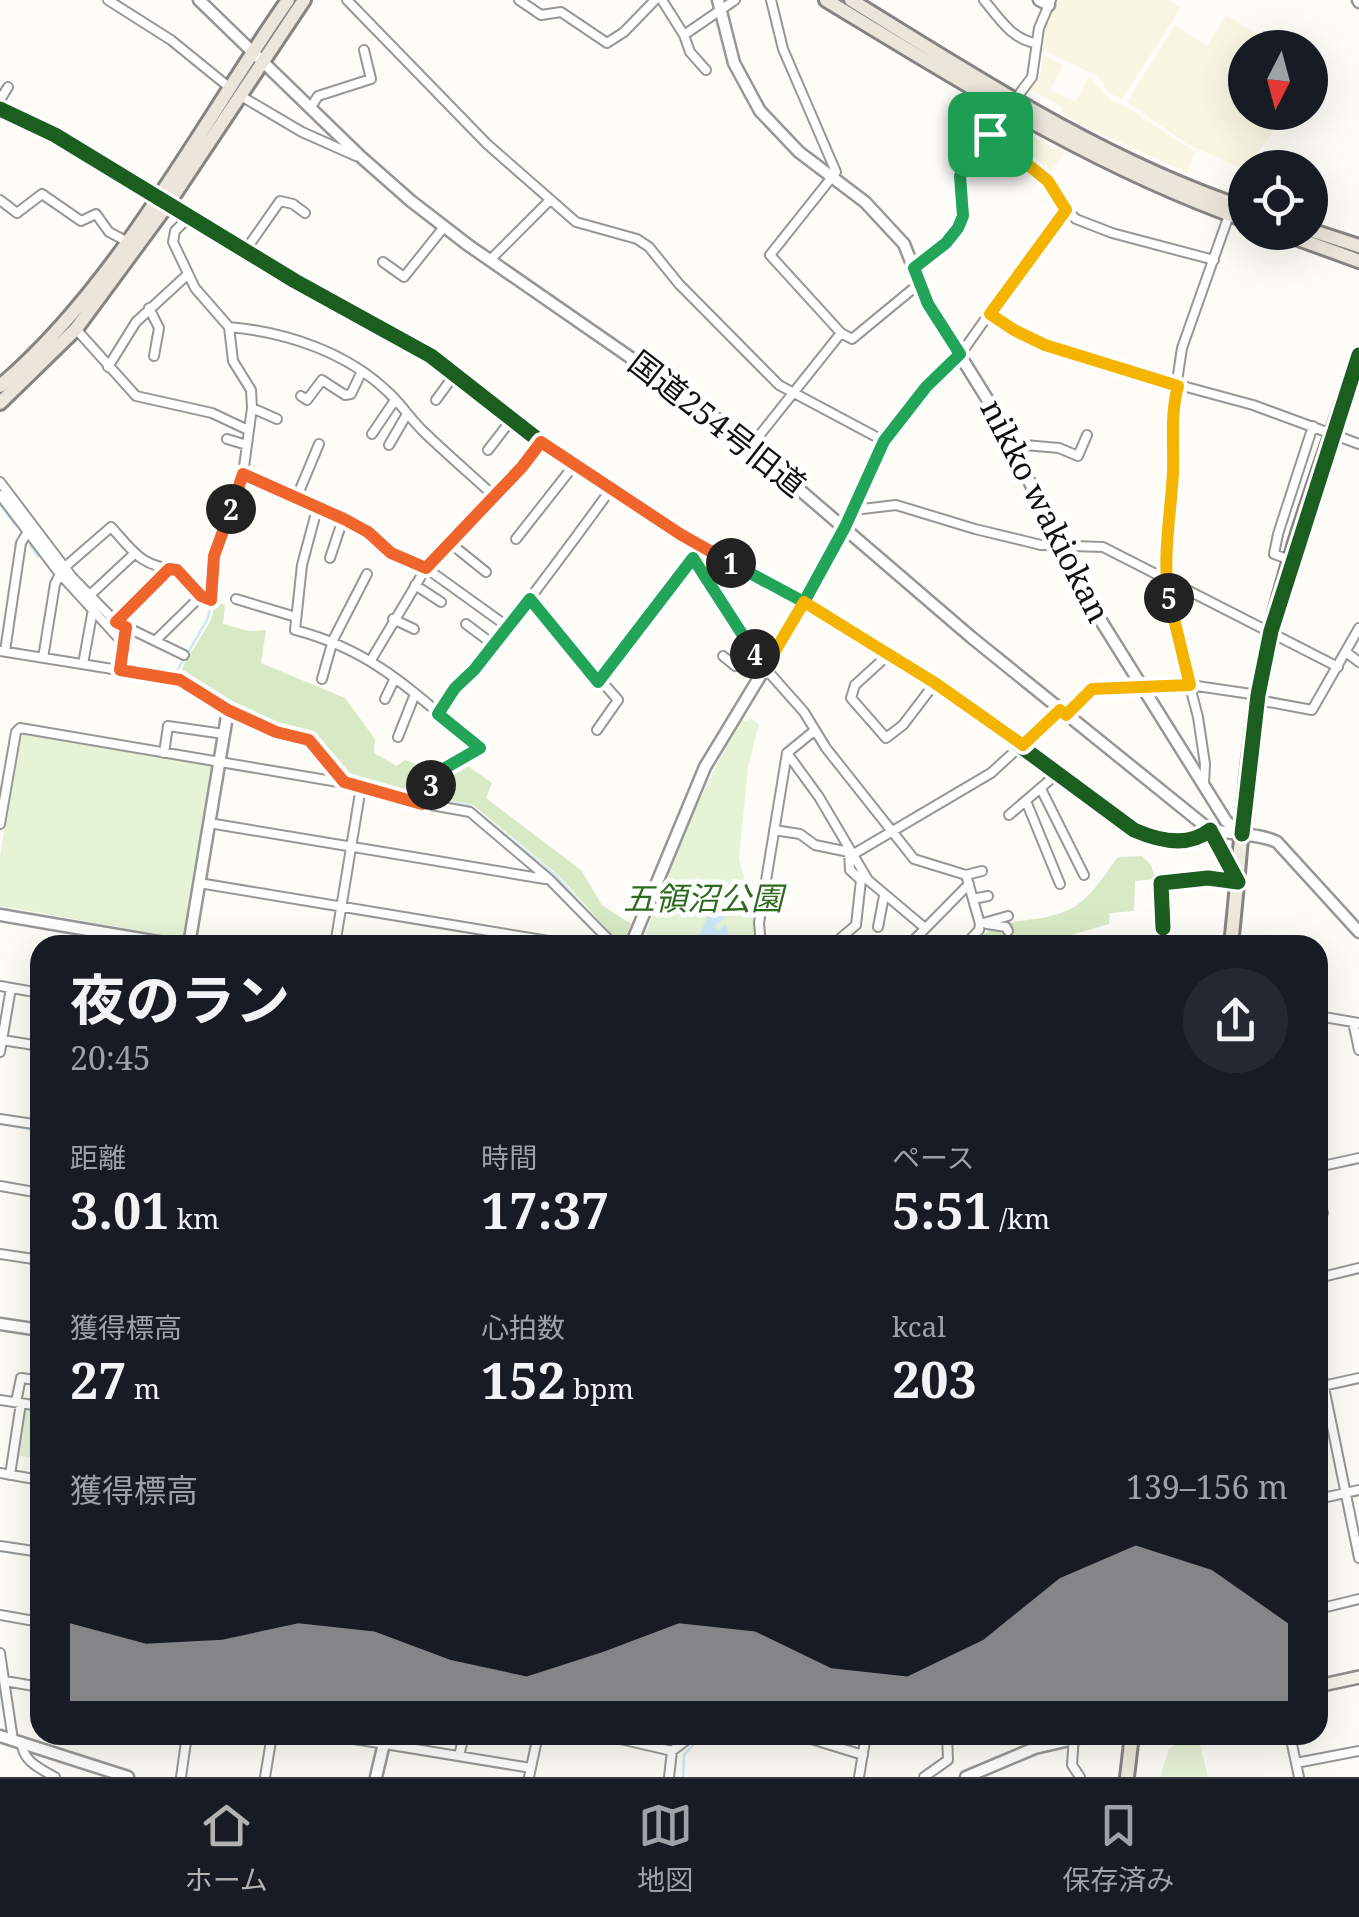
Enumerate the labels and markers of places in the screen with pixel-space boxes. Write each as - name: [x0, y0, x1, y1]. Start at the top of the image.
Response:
- pin: [948, 92, 1033, 177]
- pin: 2: [206, 484, 256, 534]
- pin: 1: [706, 538, 756, 588]
- pin: 5: [1144, 573, 1194, 623]
- pin: 4: [730, 629, 780, 679]
- pin: 3: [406, 760, 456, 810]

